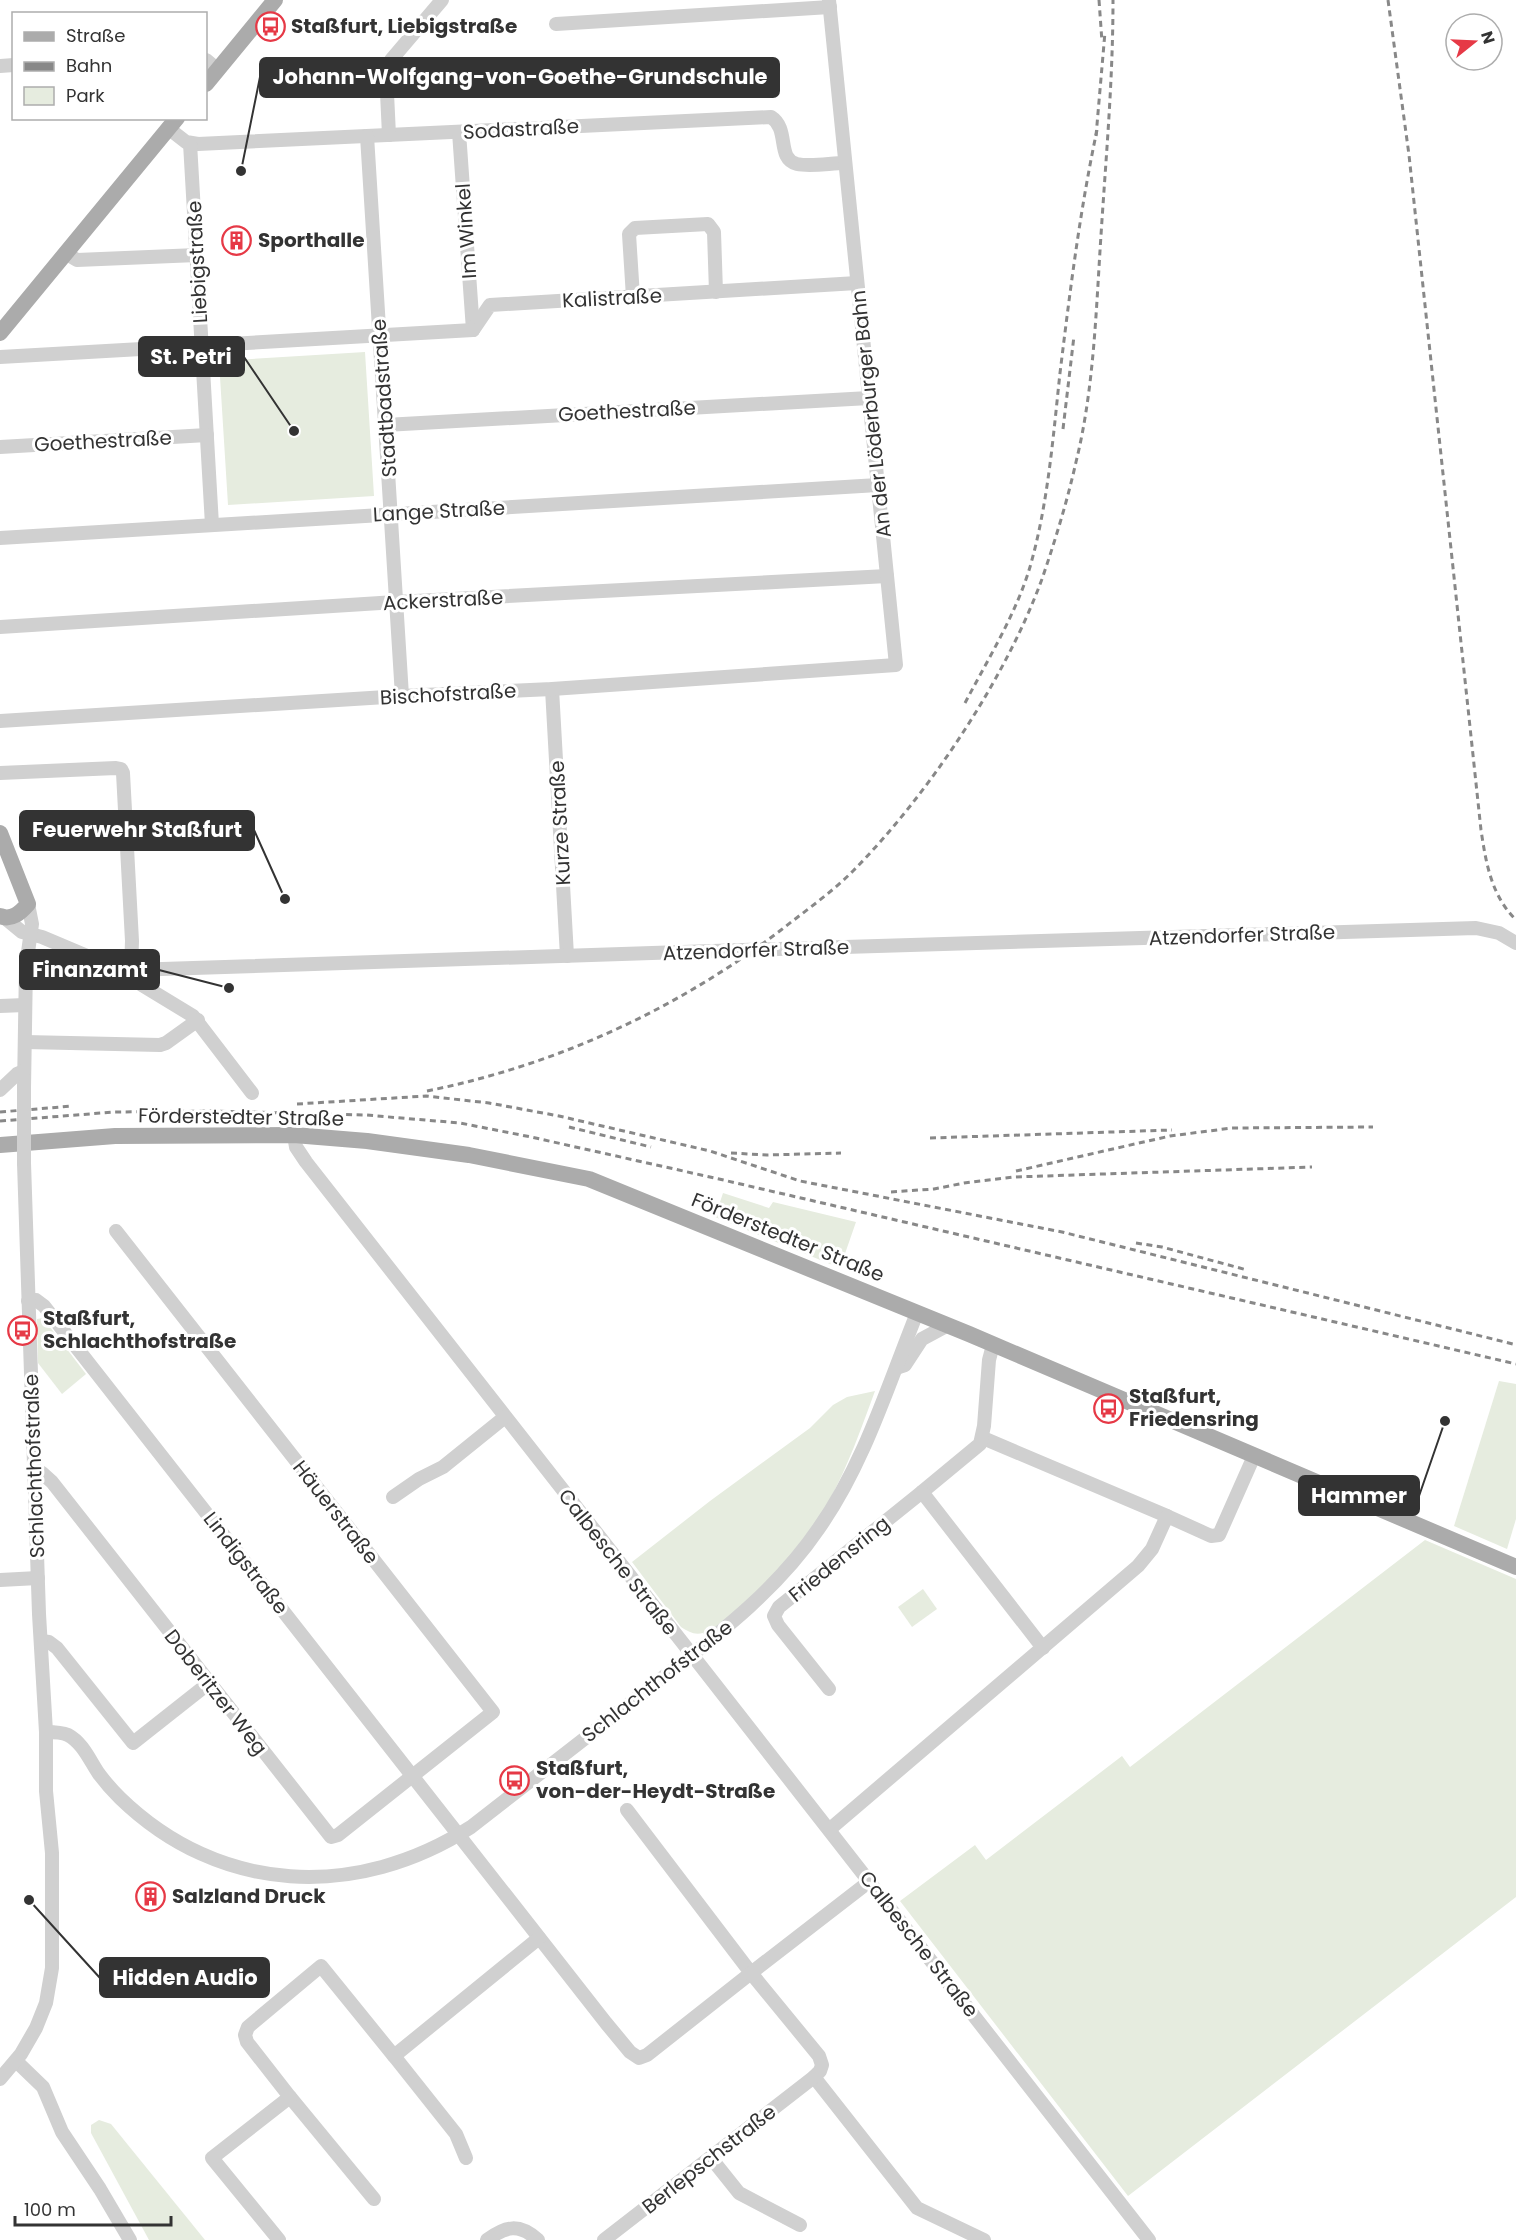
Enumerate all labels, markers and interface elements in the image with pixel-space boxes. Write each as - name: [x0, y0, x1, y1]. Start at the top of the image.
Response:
- bus stop icon: Staßfurt, Liebigstraße: [254, 10, 286, 42]
- legend: [12, 12, 207, 120]
- place label: Staßfurt, Liebigstraße: [291, 12, 517, 40]
- north arrow: [1444, 12, 1504, 72]
- text: Straße: [66, 23, 125, 48]
- text: N: [1475, 28, 1501, 47]
- text: Bahn: [66, 53, 112, 78]
- callout: Johann-Wolfgang-von-Goethe-Grundschule: [260, 58, 779, 97]
- text: Johann-Wolfgang-von-Goethe-Grundschule: [272, 62, 768, 91]
- text: Park: [66, 83, 105, 108]
- street label: Sodastraße: [462, 112, 580, 146]
- street label: Im Winkel: [449, 182, 483, 280]
- street label: Liebigstraße: [180, 200, 214, 324]
- building icon: Sporthalle: [221, 224, 253, 256]
- place label: Sporthalle: [258, 226, 364, 254]
- street label: Kalistraße: [561, 281, 663, 315]
- street label: An der Löderburger Bahn: [844, 289, 898, 539]
- street label: Stadtbadstraße: [365, 318, 403, 478]
- callout: St. Petri: [139, 337, 244, 376]
- text: St. Petri: [150, 342, 232, 371]
- street label: Goethestraße: [557, 393, 697, 429]
- street label: Goethestraße: [33, 423, 173, 459]
- street label: Lange Straße: [372, 494, 506, 528]
- street label: Ackerstraße: [382, 583, 504, 617]
- street label: Bischofstraße: [379, 676, 517, 712]
- street label: Kurze Straße: [543, 760, 577, 886]
- callout: Feuerwehr Staßfurt: [20, 811, 254, 850]
- text: Feuerwehr Staßfurt: [32, 815, 242, 844]
- street label: Atzendorfer Straße: [1148, 918, 1336, 952]
- street label: Atzendorfer Straße: [662, 933, 850, 967]
- callout: Finanzamt: [20, 950, 159, 989]
- text: Finanzamt: [32, 955, 148, 984]
- street label: Förderstedter Straße: [138, 1101, 344, 1133]
- street label: Förderstedter Straße: [687, 1185, 889, 1289]
- place label: Staßfurt, Schlachthofstraße: [43, 1304, 236, 1355]
- bus stop icon: Staßfurt, Schlachthofstraße: [6, 1314, 38, 1346]
- street label: Schlachthofstraße: [17, 1373, 51, 1559]
- place label: Staßfurt, Friedensring: [1129, 1382, 1259, 1433]
- bus stop icon: Staßfurt, Friedensring: [1092, 1392, 1124, 1424]
- street label: Häuerstraße: [287, 1454, 385, 1570]
- callout: Hammer: [1299, 1476, 1419, 1515]
- text: Hammer: [1311, 1481, 1407, 1510]
- street label: Calbesche Straße: [552, 1483, 684, 1641]
- street label: Lindigstraße: [197, 1506, 295, 1620]
- street label: Friedensring: [782, 1510, 896, 1608]
- street label: Schlachthofstraße: [576, 1613, 738, 1749]
- street label: Doberitzer Weg: [158, 1623, 274, 1761]
- place label: Staßfurt, von-der-Heydt-Straße: [536, 1754, 775, 1805]
- bus stop icon: Staßfurt, von-der-Heydt-Straße: [499, 1764, 531, 1796]
- street label: Calbesche Straße: [853, 1865, 985, 2023]
- building icon: Salzland Druck: [135, 1880, 167, 1912]
- place label: Salzland Druck: [172, 1882, 326, 1910]
- callout: Hidden Audio: [100, 1958, 269, 1997]
- text: Hidden Audio: [112, 1963, 258, 1992]
- street label: Berlepschstraße: [636, 2098, 782, 2220]
- scale bar: [15, 2189, 171, 2227]
- text: 100 m: [24, 2197, 76, 2222]

